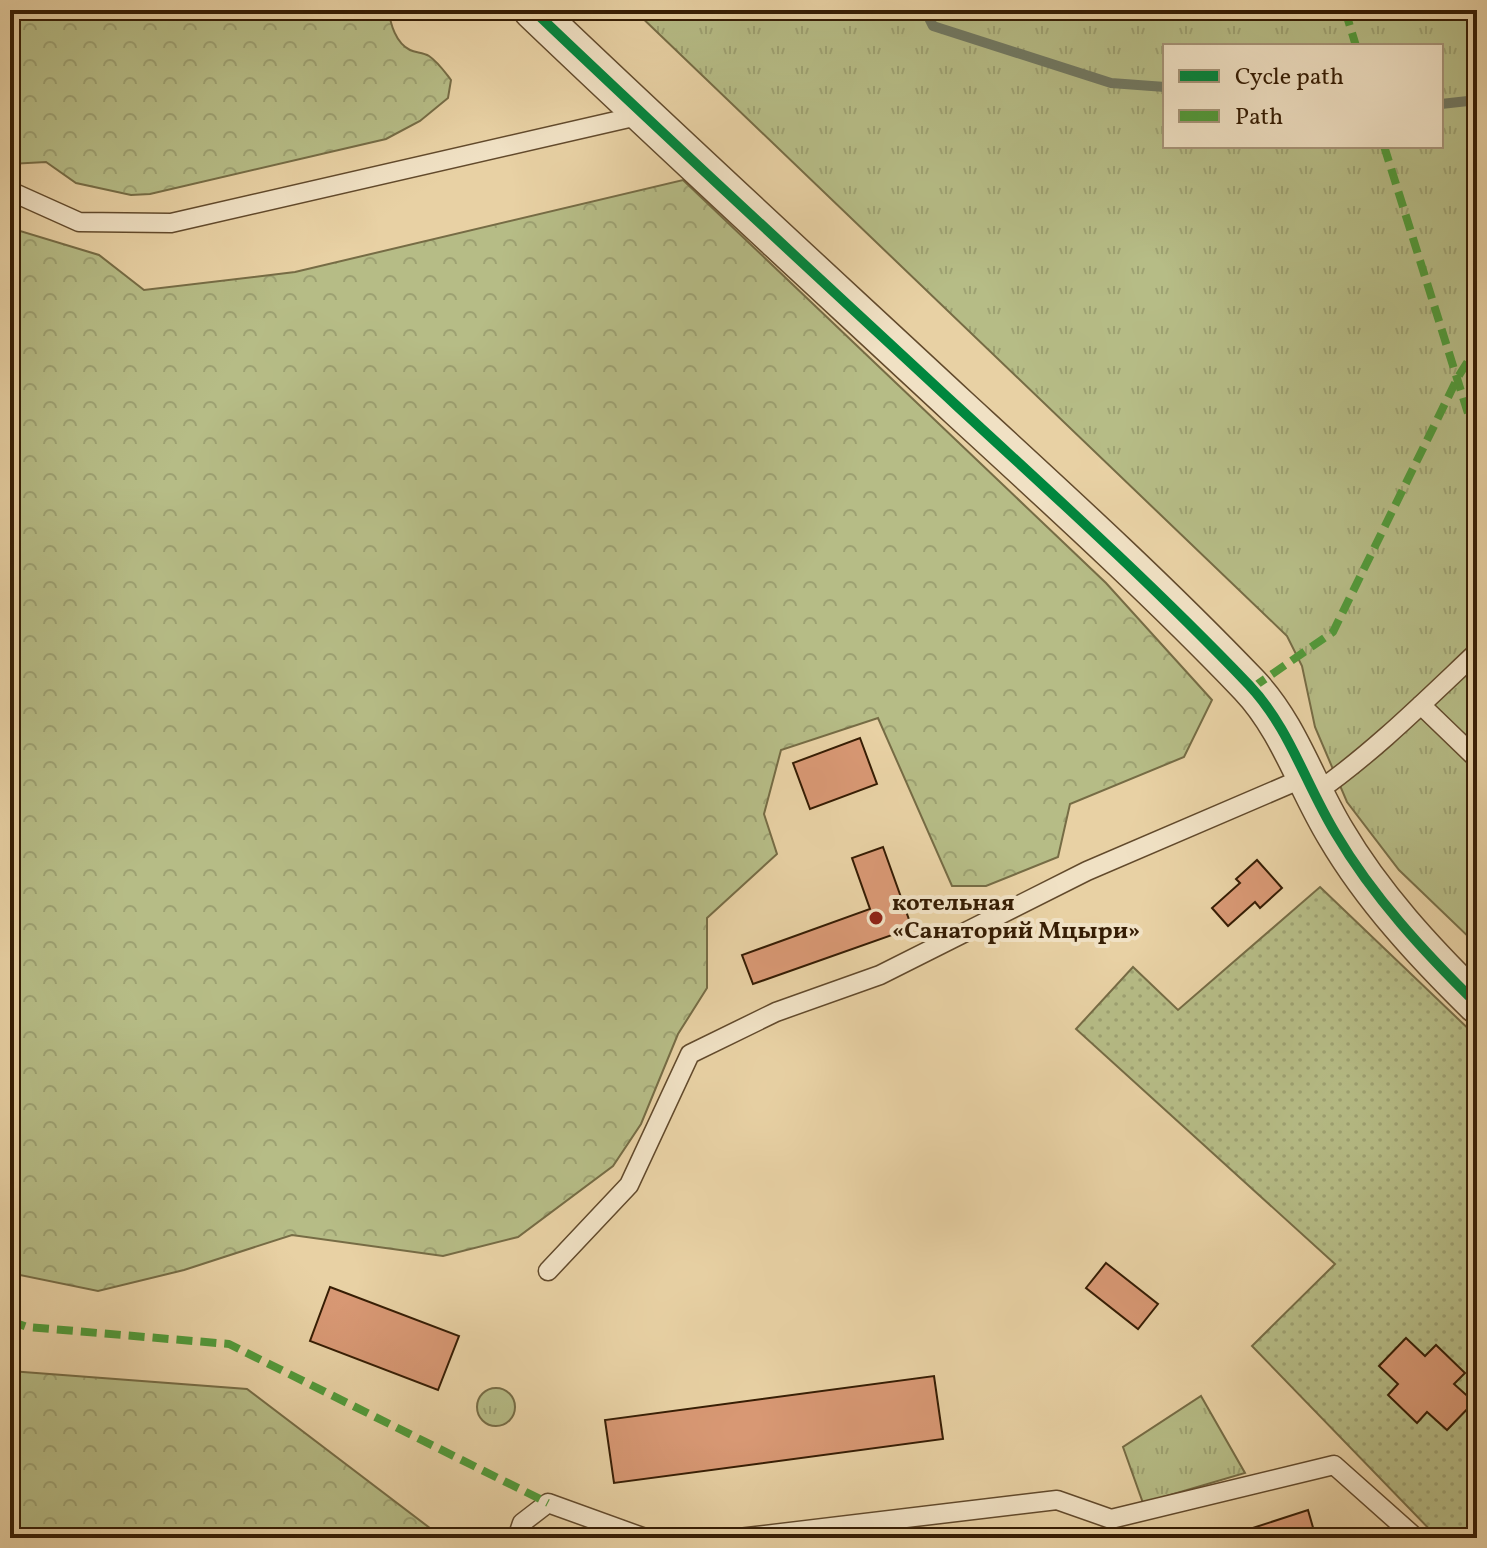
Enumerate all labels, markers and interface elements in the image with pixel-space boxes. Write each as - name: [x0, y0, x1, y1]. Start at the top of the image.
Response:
- legend: [1163, 44, 1443, 148]
- text: Cycle path: [1235, 61, 1344, 95]
- text: Path: [1235, 101, 1283, 135]
- place label: котельная «Санаторий Мцыри»: [892, 887, 1140, 949]
- marker: котельная «Санаторий Мцыри»: [867, 909, 885, 927]

